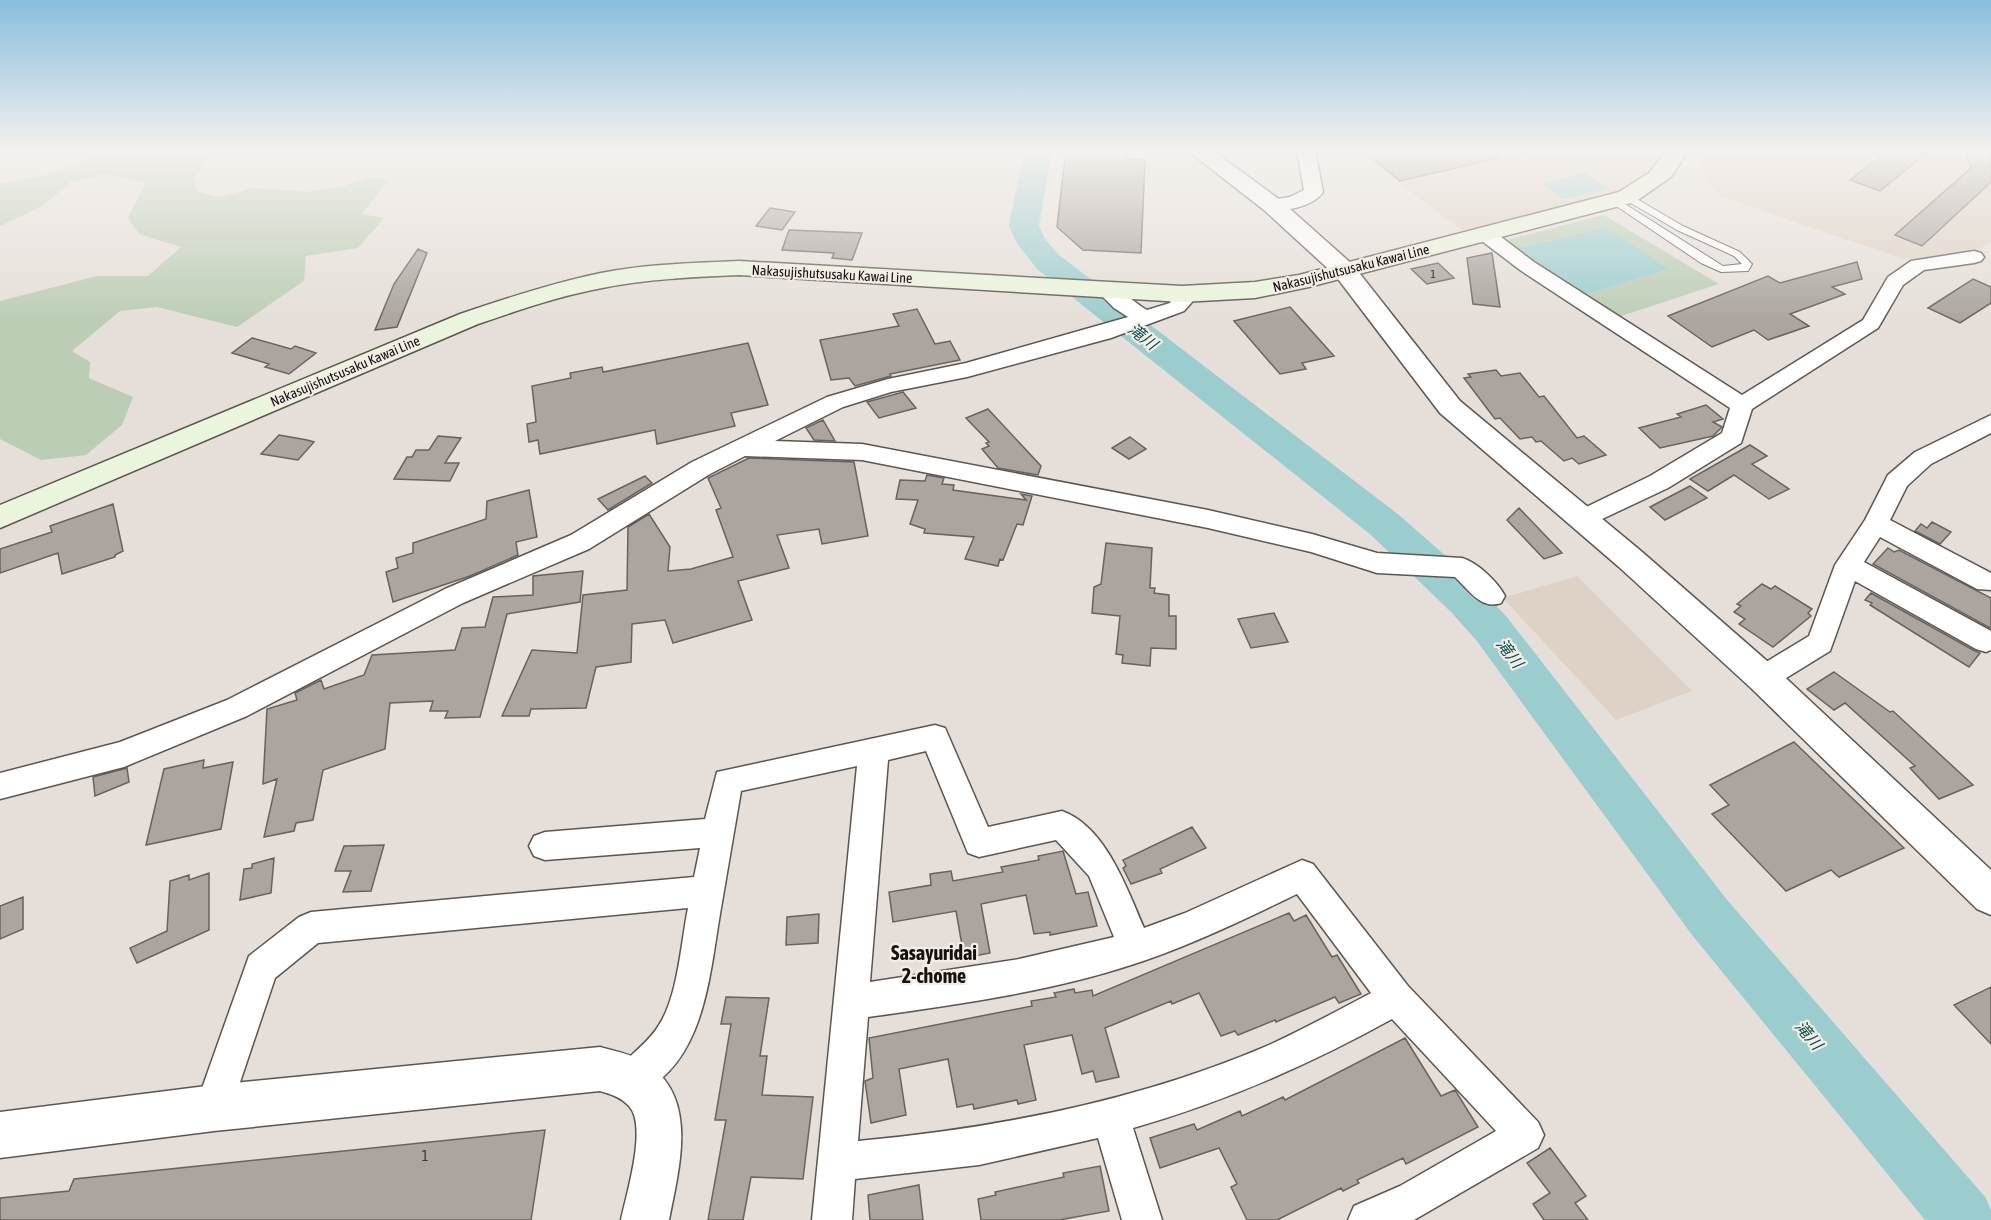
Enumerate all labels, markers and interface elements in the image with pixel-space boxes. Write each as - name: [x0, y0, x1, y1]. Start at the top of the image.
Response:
- street label: Nakasujishutsusaku Kawai Line: [1271, 241, 1431, 295]
- street label: Nakasujishutsusaku Kawai Line: [751, 262, 913, 286]
- house number: 1: [1430, 267, 1436, 281]
- water label: 滝川: [1125, 319, 1163, 354]
- street label: Nakasujishutsusaku Kawai Line: [268, 332, 422, 410]
- water label: 滝川: [1493, 635, 1528, 673]
- district label: Sasayuridai 2-chome: [891, 941, 977, 987]
- water label: 滝川: [1792, 1017, 1827, 1055]
- house number: 1: [421, 1147, 429, 1164]

